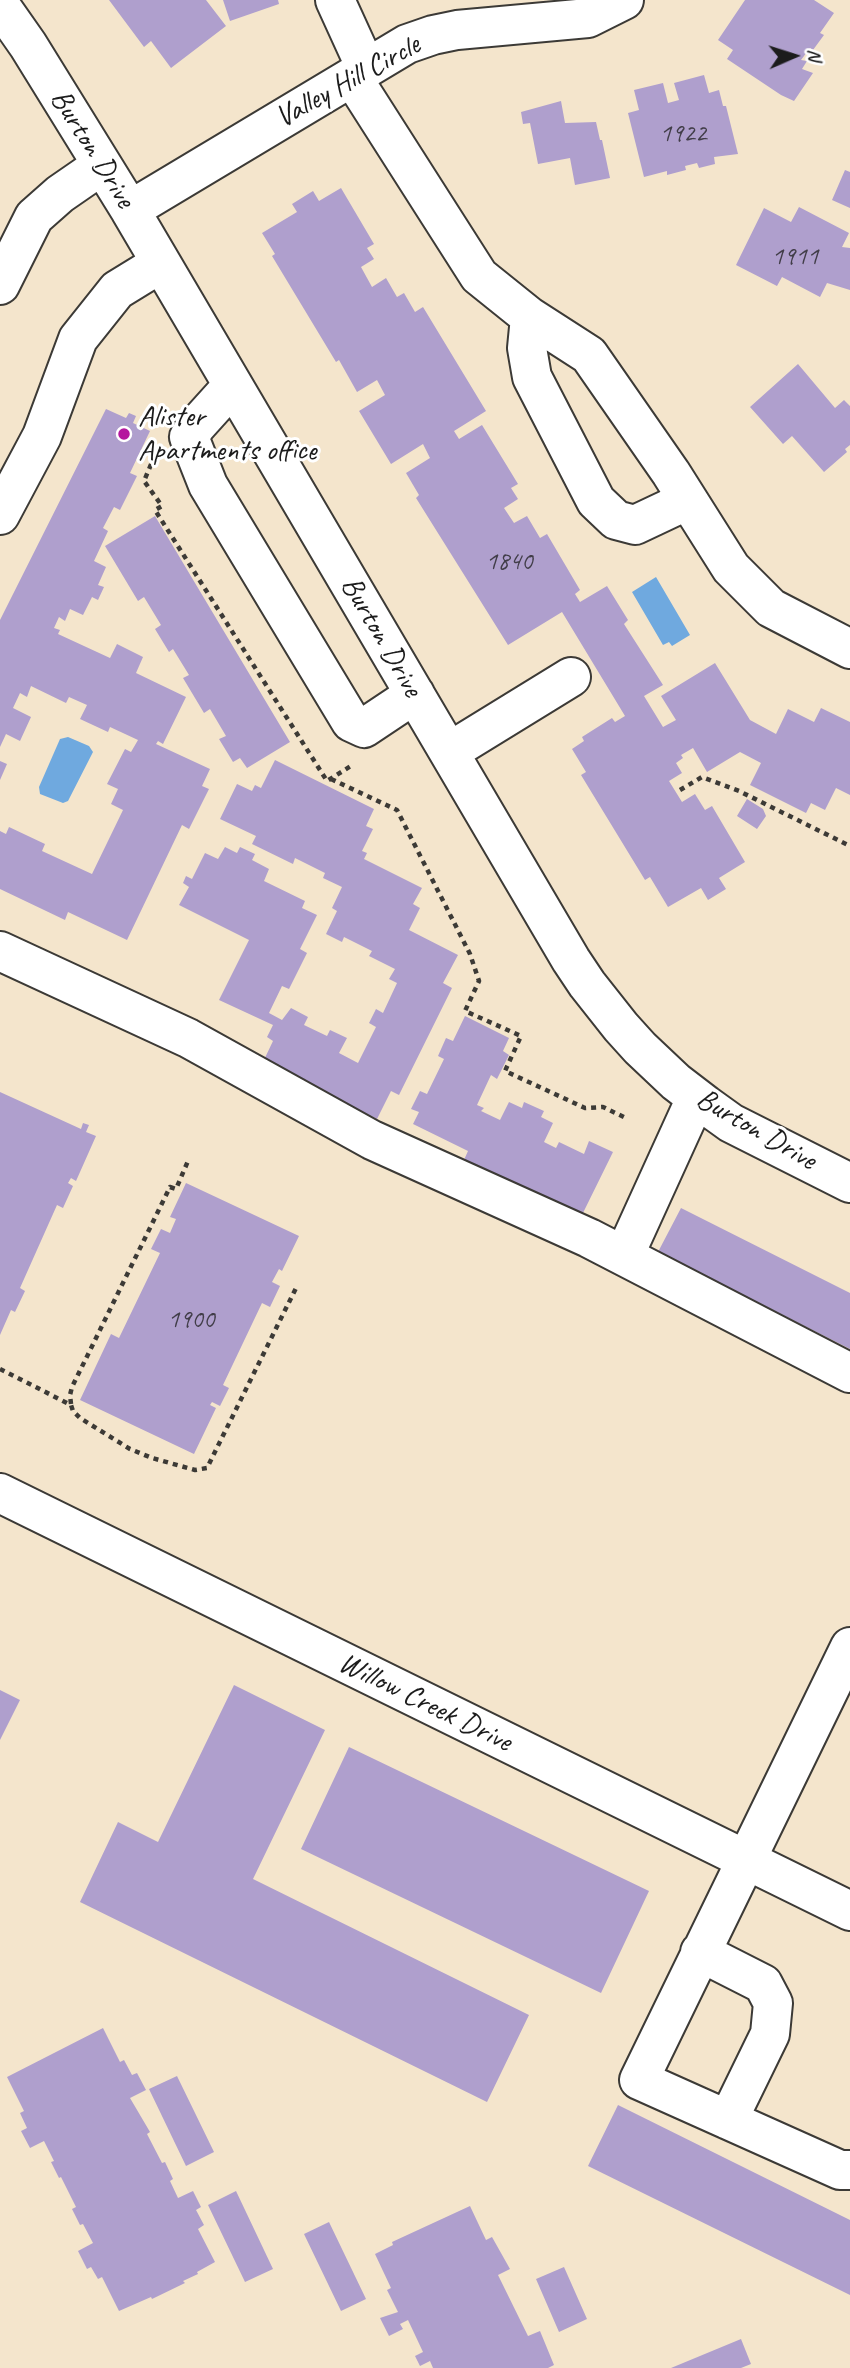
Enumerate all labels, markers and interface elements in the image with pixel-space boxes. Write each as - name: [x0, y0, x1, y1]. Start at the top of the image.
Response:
- north arrow: [759, 21, 829, 91]
- street label: Valley Hill Circle: [269, 28, 427, 136]
- text: N: [803, 48, 827, 61]
- street label: Burton Drive: [42, 83, 142, 215]
- house number: 1922: [660, 118, 706, 150]
- house number: 1911: [772, 241, 818, 273]
- place label: Alister Apartments office: [138, 399, 316, 470]
- marker: Alister Apartments office: [116, 426, 132, 442]
- house number: 1840: [486, 546, 532, 578]
- street label: Burton Drive: [332, 571, 430, 703]
- street label: Burton Drive: [690, 1081, 822, 1179]
- house number: 1900: [168, 1304, 214, 1336]
- street label: Willow Creek Drive: [333, 1646, 517, 1760]

